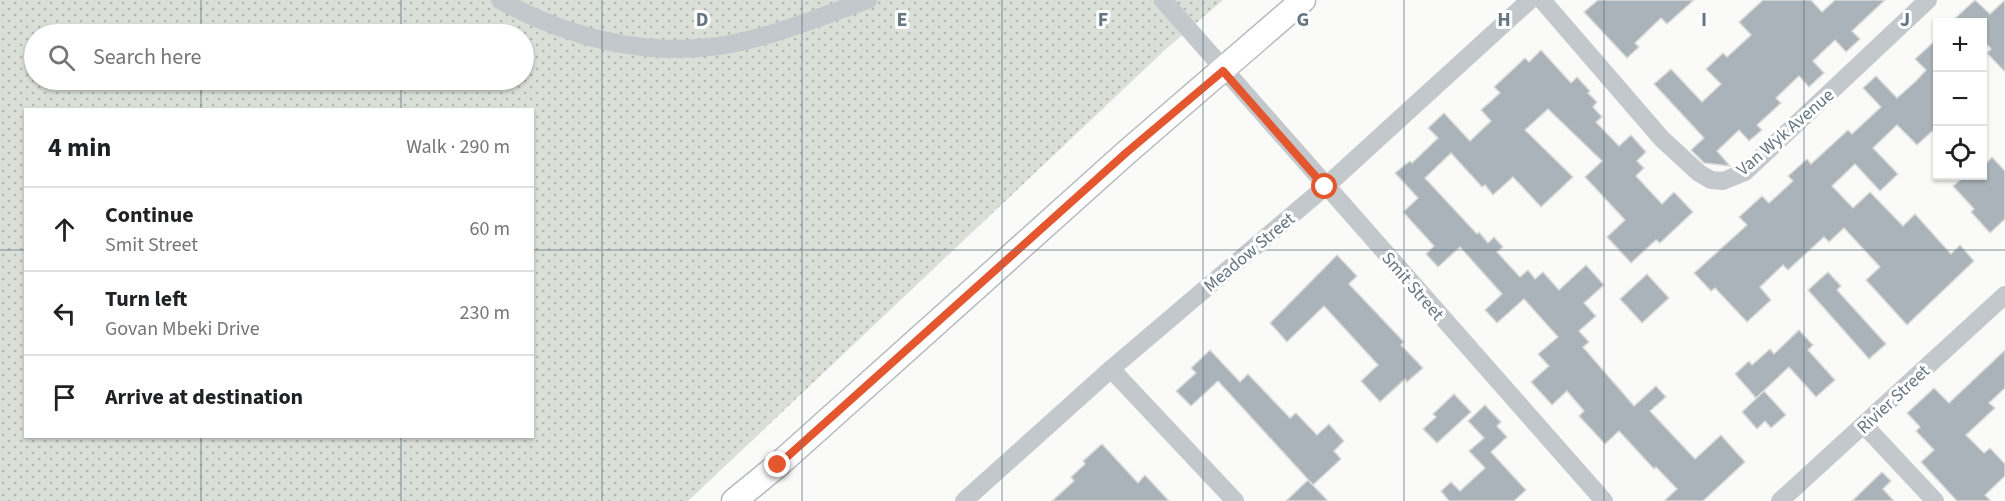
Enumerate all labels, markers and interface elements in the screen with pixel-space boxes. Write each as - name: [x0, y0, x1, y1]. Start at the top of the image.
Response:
- text: D: [696, 6, 708, 34]
- text: E: [897, 6, 907, 34]
- text: F: [1098, 6, 1108, 34]
- text: G: [1297, 6, 1309, 34]
- text: H: [1497, 6, 1511, 34]
- text: I: [1701, 6, 1707, 34]
- text: J: [1900, 6, 1910, 34]
- map controls: [1933, 18, 1987, 180]
- button: +: [1933, 18, 1987, 72]
- search box: [24, 24, 534, 90]
- icon: search: [45, 41, 78, 74]
- text: Search here: [93, 41, 201, 73]
- button: −: [1933, 72, 1987, 126]
- street label: Van Wyk Avenue: [1731, 83, 1840, 182]
- button: locate: [1933, 126, 1987, 180]
- text: 4 min: [48, 129, 111, 166]
- text: Walk · 290 m: [406, 133, 510, 161]
- route start: [1311, 173, 1337, 199]
- text: Continue: [105, 199, 194, 231]
- street label: Meadow Street: [1198, 207, 1300, 298]
- icon: ahead: [48, 213, 81, 246]
- text: 60 m: [470, 215, 510, 243]
- text: Smit Street: [105, 231, 198, 259]
- street label: Smit Street: [1376, 247, 1450, 326]
- text: Turn left: [105, 283, 187, 315]
- icon: left: [48, 297, 81, 330]
- text: 230 m: [460, 299, 510, 327]
- text: Govan Mbeki Drive: [105, 315, 260, 343]
- street label: Rivier Street: [1851, 359, 1935, 440]
- icon: arrive: [48, 381, 81, 414]
- text: Arrive at destination: [105, 381, 303, 413]
- route end: [764, 451, 790, 477]

